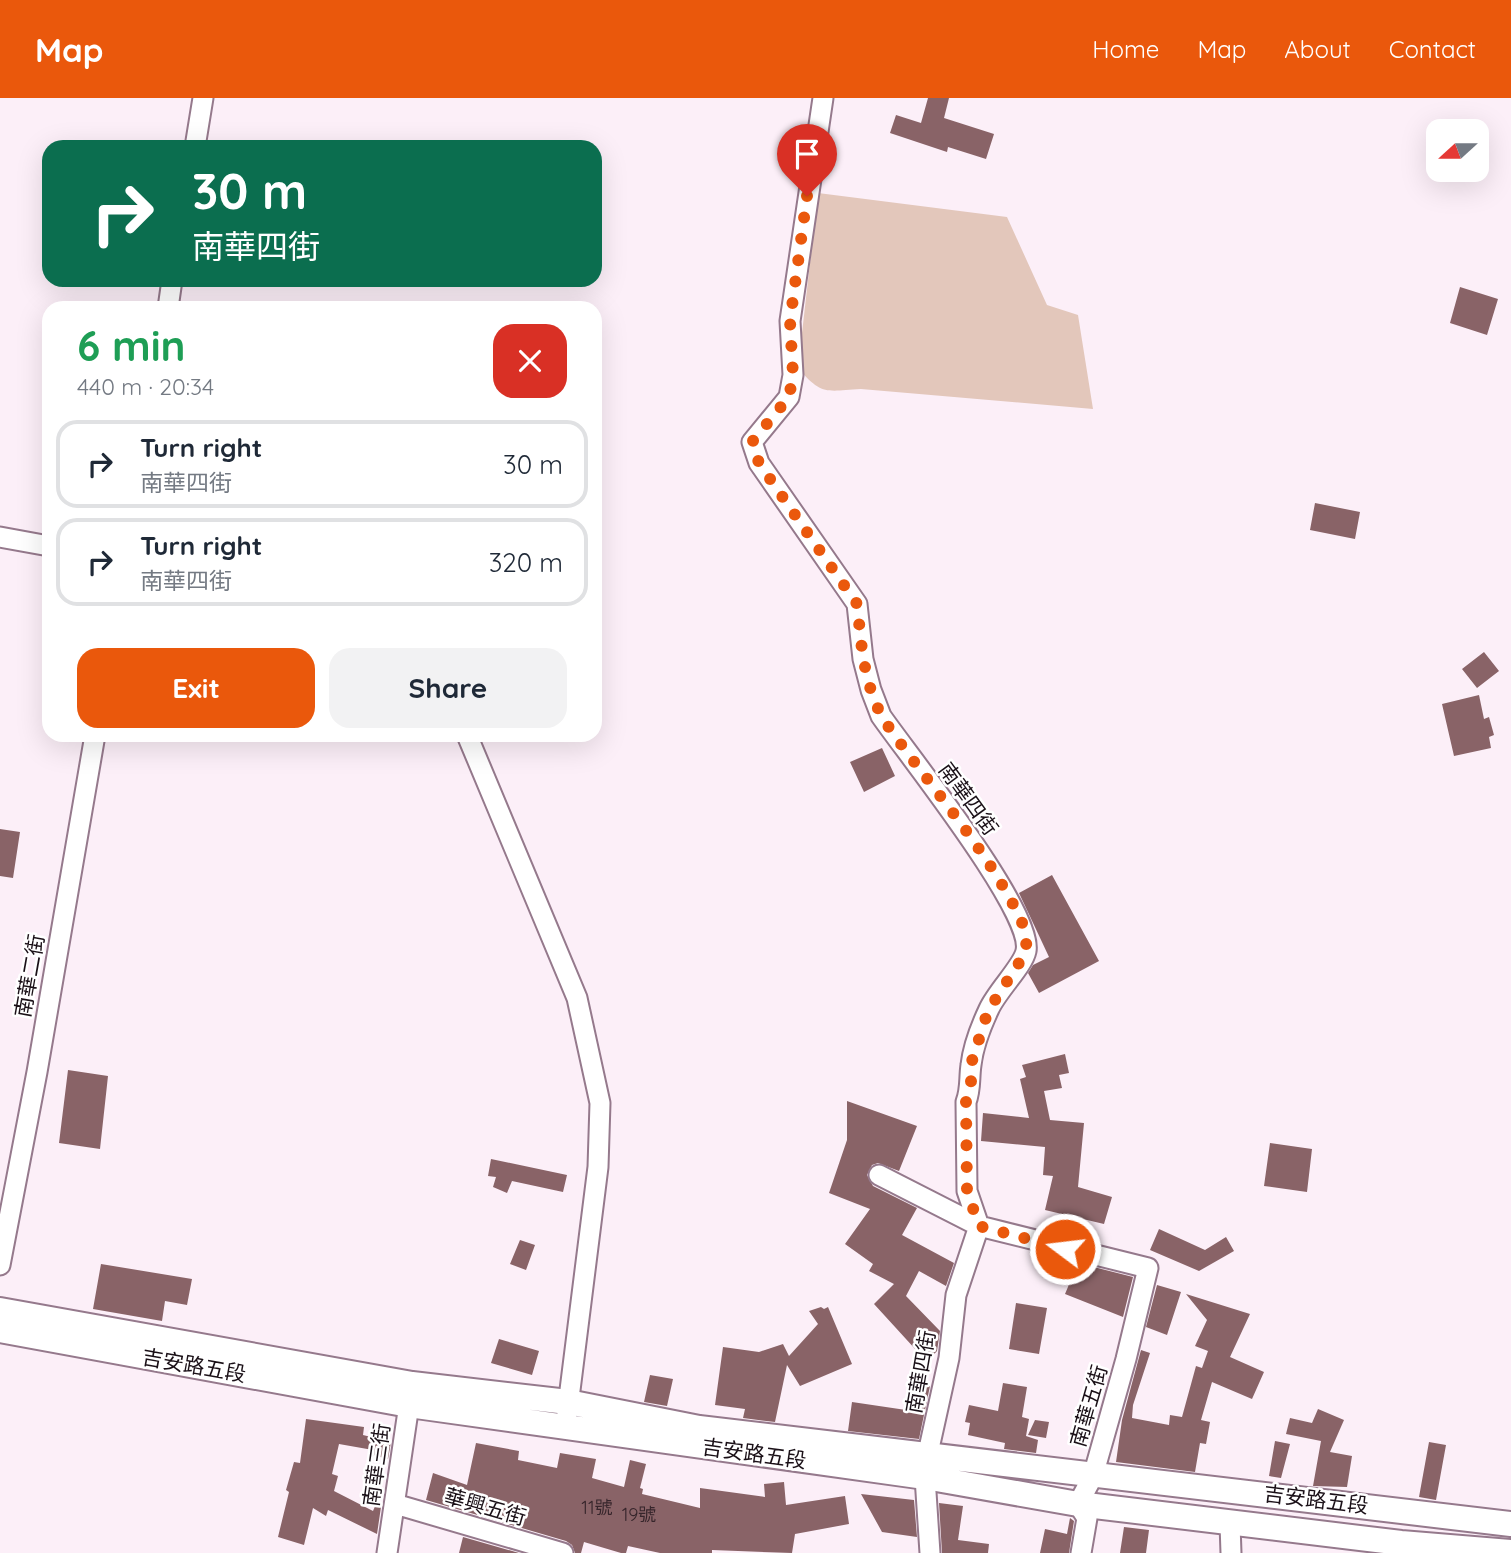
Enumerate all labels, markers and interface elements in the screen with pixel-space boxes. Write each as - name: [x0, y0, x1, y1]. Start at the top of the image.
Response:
- text: Map: [35, 29, 103, 70]
- text: Home: [1092, 34, 1159, 64]
- text: Map: [1197, 34, 1246, 64]
- text: About: [1284, 34, 1351, 64]
- text: Contact: [1389, 34, 1476, 64]
- north arrow: [1426, 119, 1489, 182]
- map controls: [1426, 119, 1489, 182]
- pin: [777, 124, 837, 196]
- icon: arrive: [788, 135, 826, 173]
- text: 30 m: [192, 160, 307, 221]
- icon: right: [77, 168, 168, 259]
- text: 南華四街: [192, 226, 320, 266]
- text: 6 min: [77, 319, 186, 372]
- button: close: [493, 324, 567, 398]
- text: 440 m · 20:34: [77, 372, 214, 401]
- text: Turn right: [140, 431, 262, 464]
- icon: right: [81, 445, 119, 483]
- text: 30 m: [503, 448, 563, 481]
- text: 南華四街: [140, 468, 232, 497]
- text: Turn right: [140, 529, 262, 562]
- icon: right: [81, 543, 119, 581]
- text: 320 m: [489, 546, 563, 579]
- text: 南華四街: [140, 566, 232, 595]
- button: Exit: [77, 648, 315, 728]
- button: Share: [329, 648, 567, 728]
- street label: 南華四街: [934, 757, 1004, 840]
- street label: 南華二街: [9, 932, 49, 1019]
- position arrow: [1028, 1212, 1102, 1286]
- street label: 南華四街: [900, 1328, 940, 1415]
- street label: 吉安路五段: [140, 1343, 248, 1387]
- street label: 南華五街: [1064, 1362, 1112, 1450]
- street label: 南華三街: [357, 1421, 395, 1508]
- street label: 吉安路五段: [700, 1433, 808, 1473]
- street label: 吉安路五段: [1262, 1480, 1370, 1518]
- street label: 華興五街: [441, 1482, 529, 1530]
- house number: 11號: [581, 1496, 613, 1519]
- house number: 19號: [622, 1503, 656, 1526]

